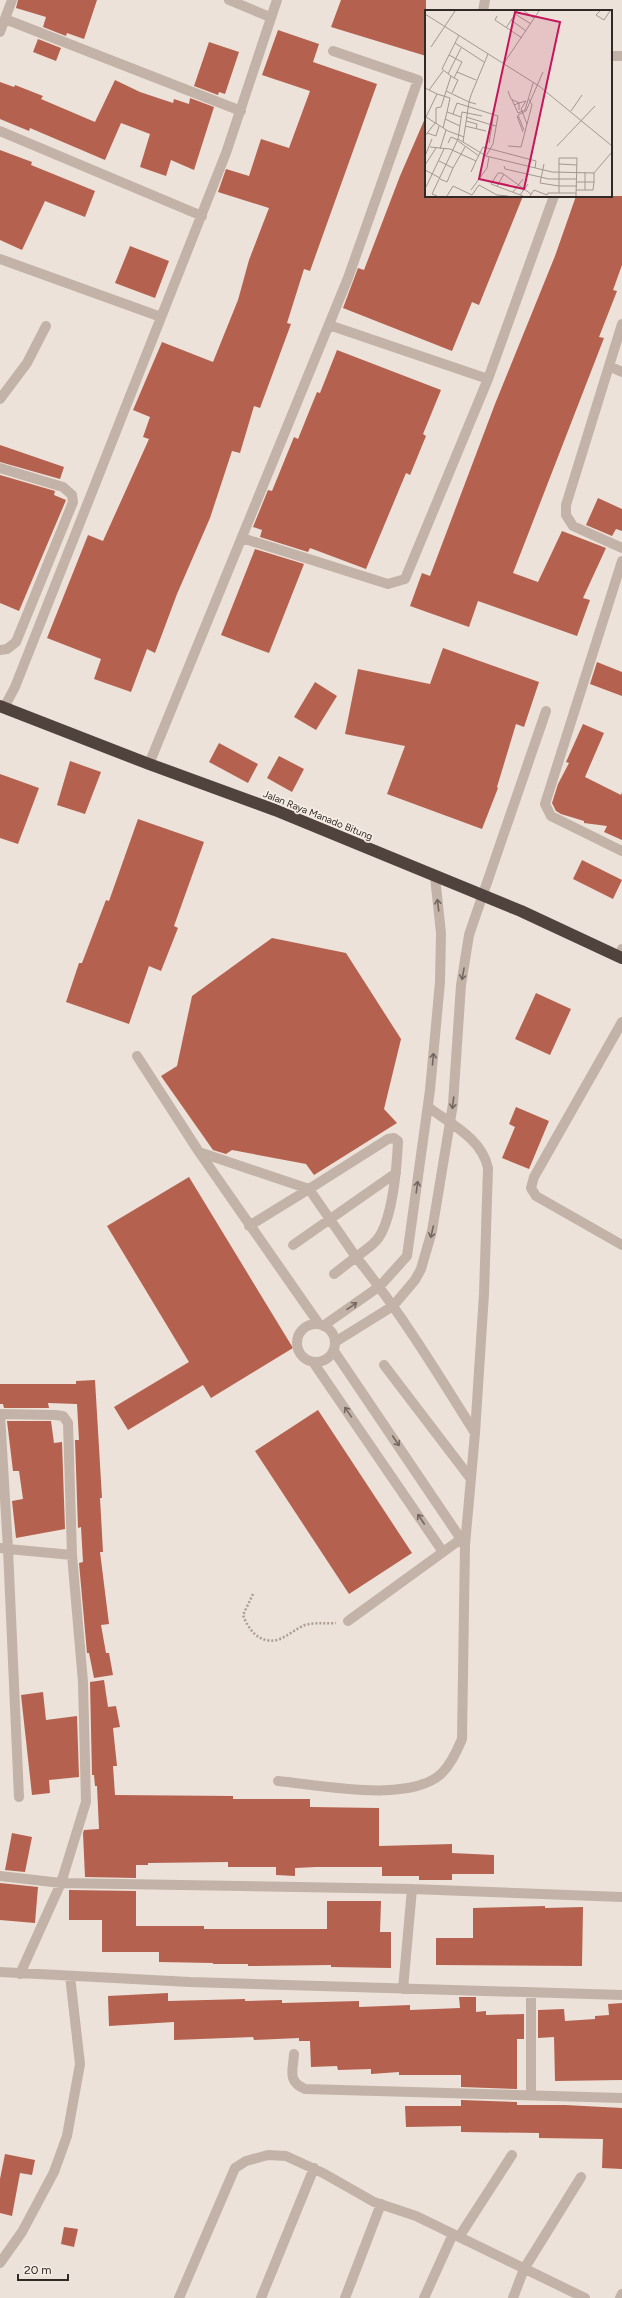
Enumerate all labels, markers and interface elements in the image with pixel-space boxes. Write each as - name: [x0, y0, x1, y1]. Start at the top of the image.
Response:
- inset map: [425, 10, 612, 197]
- street label: Jalan Raya Manado Bitung: [261, 787, 375, 843]
- one-way arrow: [434, 899, 442, 912]
- one-way arrow: [459, 967, 467, 980]
- one-way arrow: [429, 1053, 437, 1066]
- one-way arrow: [449, 1096, 457, 1109]
- one-way arrow: [413, 1181, 420, 1194]
- one-way arrow: [427, 1225, 435, 1238]
- one-way arrow: [346, 1302, 357, 1310]
- one-way arrow: [344, 1406, 352, 1417]
- one-way arrow: [392, 1435, 400, 1446]
- one-way arrow: [417, 1514, 425, 1525]
- scale bar: [18, 2256, 68, 2282]
- text: 20 m: [24, 2263, 52, 2277]

